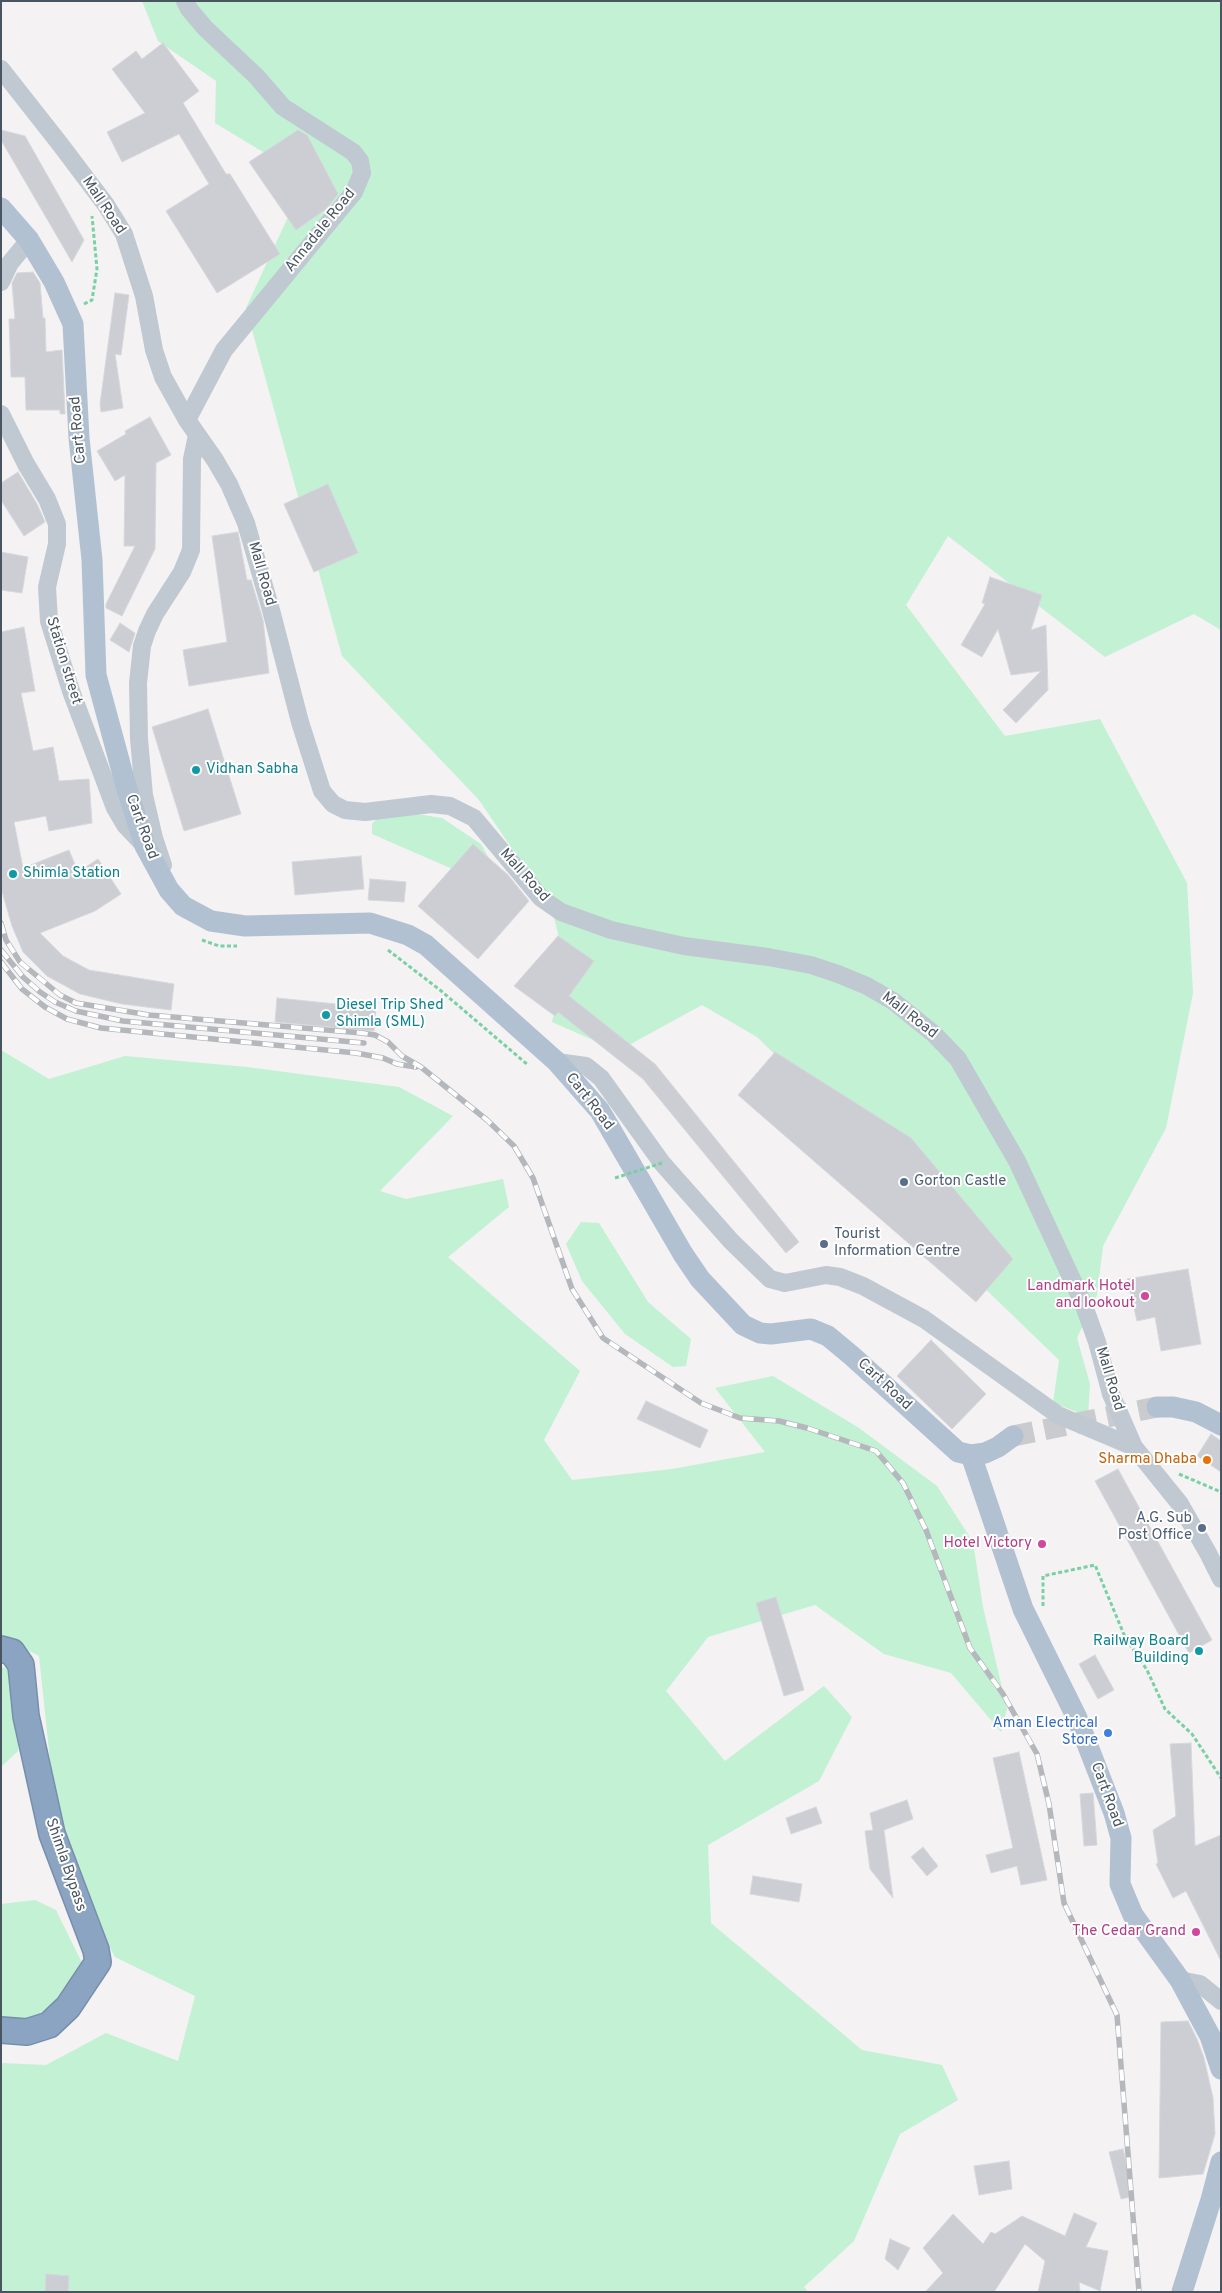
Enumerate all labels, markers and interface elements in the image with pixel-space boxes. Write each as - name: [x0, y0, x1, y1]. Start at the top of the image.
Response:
- street label: Mall Road: [77, 174, 129, 238]
- street label: Annadale Road: [282, 186, 360, 276]
- street label: Cart Road: [67, 395, 91, 465]
- street label: Mall Road: [243, 540, 279, 608]
- street label: Station street: [41, 615, 85, 707]
- place label: Vidhan Sabha: [206, 761, 298, 779]
- marker: Vidhan Sabha: [190, 764, 202, 776]
- street label: Cart Road: [121, 792, 161, 862]
- street label: Mall Road: [495, 846, 553, 906]
- place label: Shimla Station: [23, 865, 120, 883]
- marker: Shimla Station: [7, 868, 19, 880]
- street label: Mall Road: [878, 989, 940, 1043]
- place label: Diesel Trip Shed Shimla (SML): [336, 997, 444, 1032]
- marker: Diesel Trip Shed Shimla (SML): [320, 1009, 332, 1021]
- street label: Cart Road: [561, 1070, 617, 1134]
- place label: Gorton Castle: [914, 1173, 1006, 1191]
- marker: Gorton Castle: [898, 1176, 910, 1188]
- place label: Tourist Information Centre: [834, 1226, 960, 1261]
- marker: Tourist Information Centre: [818, 1238, 830, 1250]
- place label: Landmark Hotel and lookout: [1027, 1278, 1135, 1313]
- marker: Landmark Hotel and lookout: [1139, 1290, 1151, 1302]
- street label: Mall Road: [1091, 1345, 1127, 1413]
- street label: Cart Road: [853, 1355, 915, 1415]
- place label: Sharma Dhaba: [1098, 1451, 1197, 1469]
- marker: Sharma Dhaba: [1201, 1454, 1213, 1466]
- place label: A.G. Sub Post Office: [1118, 1510, 1192, 1545]
- marker: A.G. Sub Post Office: [1196, 1522, 1208, 1534]
- place label: Hotel Victory: [944, 1535, 1032, 1553]
- marker: Hotel Victory: [1036, 1538, 1048, 1550]
- place label: Railway Board Building: [1093, 1633, 1189, 1668]
- marker: Railway Board Building: [1193, 1645, 1205, 1657]
- place label: Aman Electrical Store: [993, 1715, 1098, 1750]
- marker: Aman Electrical Store: [1102, 1727, 1114, 1739]
- street label: Cart Road: [1086, 1760, 1126, 1830]
- street label: Shimla Bypass: [41, 1816, 89, 1914]
- place label: The Cedar Grand: [1072, 1923, 1186, 1941]
- marker: The Cedar Grand: [1190, 1926, 1202, 1938]

